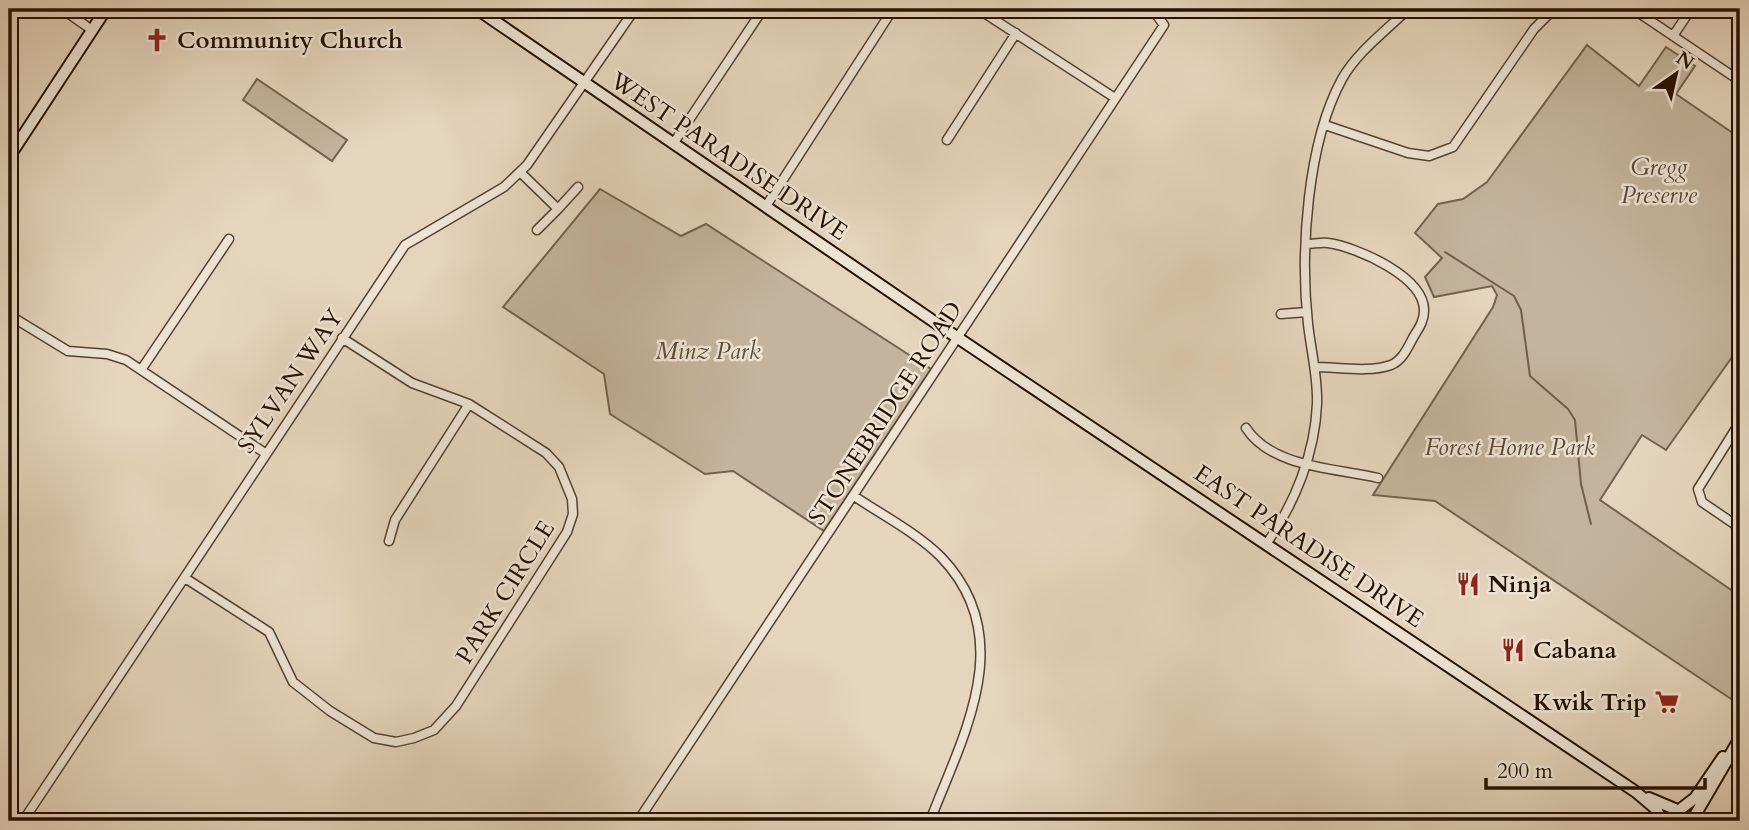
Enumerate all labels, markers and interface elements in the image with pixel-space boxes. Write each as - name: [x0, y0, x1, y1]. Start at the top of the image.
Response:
- place label: Community Church: [177, 24, 403, 57]
- church icon: Community Church: [143, 26, 171, 54]
- north arrow: [1640, 38, 1710, 108]
- text: N: [1671, 45, 1699, 76]
- street label: WEST PARADISE DRIVE: [603, 64, 854, 248]
- park label: Gregg Preserve: [1621, 151, 1698, 212]
- street label: STONEBRIDGE ROAD: [801, 295, 970, 531]
- street label: SYLVAN WAY: [230, 303, 351, 460]
- park label: Minz Park: [655, 335, 761, 368]
- park label: Forest Home Park: [1425, 431, 1595, 464]
- street label: EAST PARADISE DRIVE: [1187, 457, 1430, 636]
- street label: PARK CIRCLE: [448, 514, 563, 670]
- place label: Ninja: [1488, 568, 1552, 601]
- restaurant icon: Ninja: [1454, 570, 1482, 598]
- place label: Cabana: [1533, 634, 1617, 667]
- restaurant icon: Cabana: [1499, 636, 1527, 664]
- place label: Kwik Trip: [1533, 686, 1647, 719]
- supermarket icon: Kwik Trip: [1653, 688, 1681, 716]
- scale bar: [1486, 746, 1705, 790]
- text: 200 m: [1497, 757, 1553, 786]

